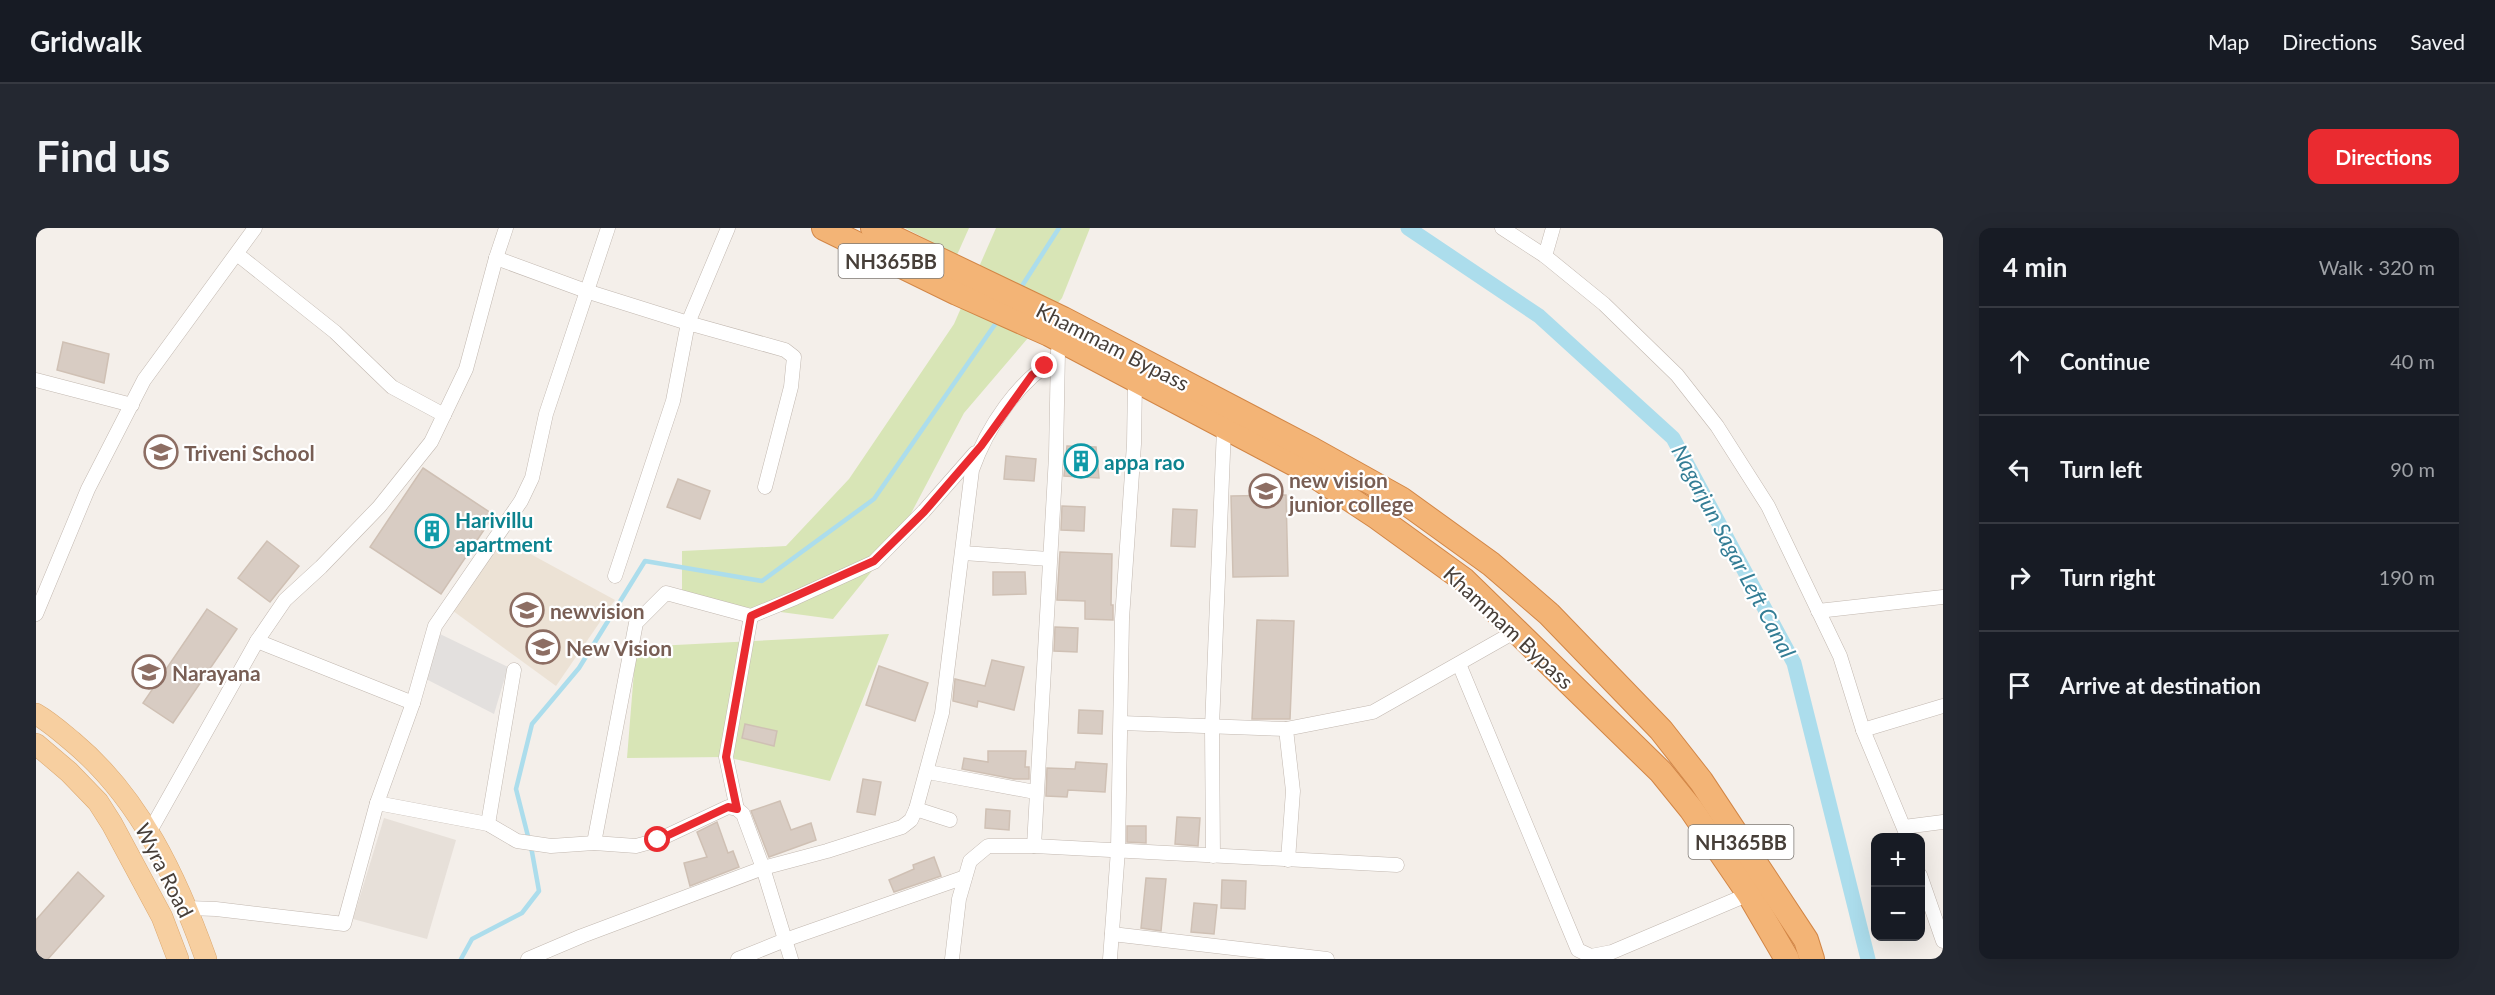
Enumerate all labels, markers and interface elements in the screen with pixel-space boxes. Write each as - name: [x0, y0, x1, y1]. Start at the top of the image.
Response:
- text: Gridwalk: [30, 24, 142, 58]
- text: Map: [2208, 29, 2249, 54]
- text: Directions: [2282, 29, 2377, 54]
- text: Saved: [2410, 29, 2465, 54]
- button: Directions: [2308, 129, 2459, 184]
- text: Find us: [36, 131, 170, 181]
- road number: NH365BB: [838, 244, 944, 278]
- text: 4 min: [2003, 251, 2067, 283]
- text: Walk · 320 m: [2319, 255, 2435, 279]
- street label: Khammam Bypass: [1032, 297, 1194, 395]
- icon: ahead: [2003, 345, 2036, 378]
- text: Continue: [2060, 348, 2150, 375]
- text: 40 m: [2390, 349, 2435, 373]
- route end: [1031, 352, 1057, 378]
- school or university icon: Triveni School: [143, 434, 179, 470]
- place label: Triveni School: [184, 440, 315, 465]
- water label: Nagarjun Sagar Left Canal: [1666, 440, 1802, 662]
- building icon: appa rao: [1063, 443, 1099, 479]
- place label: appa rao: [1104, 449, 1185, 474]
- icon: left: [2003, 453, 2036, 486]
- text: Turn left: [2060, 456, 2142, 483]
- text: 90 m: [2390, 457, 2435, 481]
- place label: new vision junior college: [1288, 467, 1414, 516]
- school or university icon: new vision junior college: [1248, 473, 1284, 509]
- place label: Harivillu apartment: [455, 507, 552, 556]
- building icon: Harivillu apartment: [414, 513, 450, 549]
- street label: Khammam Bypass: [1439, 560, 1579, 694]
- icon: right: [2003, 561, 2036, 594]
- text: Turn right: [2060, 564, 2155, 591]
- text: 190 m: [2379, 565, 2435, 589]
- school or university icon: newvision: [509, 592, 545, 628]
- place label: newvision: [550, 598, 645, 623]
- school or university icon: New Vision: [525, 629, 561, 665]
- place label: New Vision: [566, 635, 672, 660]
- school or university icon: Narayana: [131, 654, 167, 690]
- place label: Narayana: [172, 660, 261, 685]
- icon: arrive: [2003, 669, 2036, 702]
- text: Arrive at destination: [2060, 672, 2261, 699]
- street label: Wyra Road: [131, 819, 199, 921]
- road number: NH365BB: [1688, 825, 1794, 859]
- route start: [644, 826, 670, 852]
- map controls: [1871, 833, 1925, 941]
- button: +: [1871, 833, 1925, 887]
- button: −: [1871, 887, 1925, 941]

